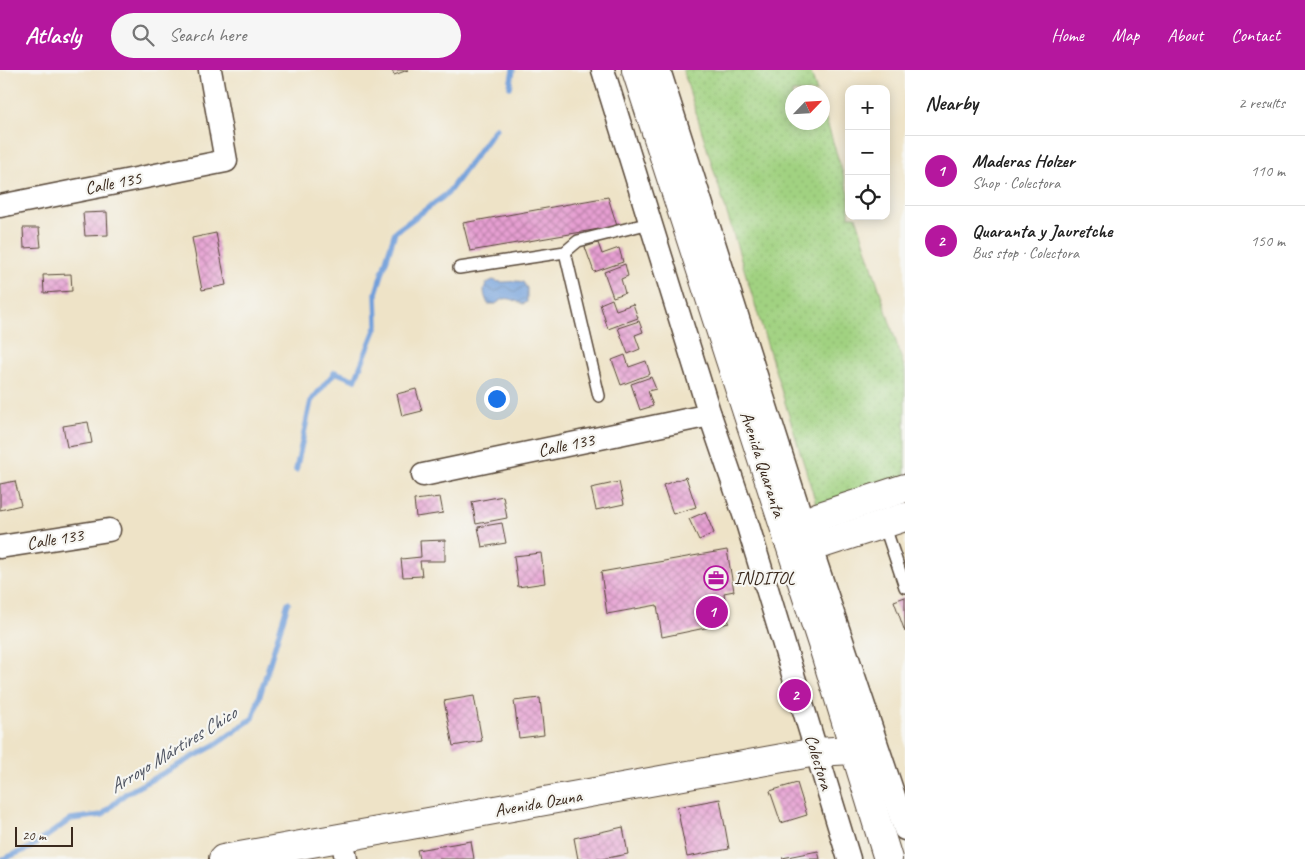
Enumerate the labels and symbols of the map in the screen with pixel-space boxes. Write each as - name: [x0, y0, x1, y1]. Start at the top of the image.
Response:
- north arrow: [785, 85, 830, 130]
- street label: Calle 135: [83, 167, 144, 199]
- your location: [484, 386, 510, 412]
- street label: Avenida Quaranta: [736, 408, 791, 521]
- street label: Calle 133: [536, 428, 598, 462]
- street label: Calle 133: [25, 523, 87, 554]
- office icon: INDITOL: [703, 565, 729, 591]
- place label: INDITOL: [734, 567, 796, 589]
- pin: 1: [696, 593, 728, 631]
- pin: 2: [779, 676, 811, 714]
- water label: Arroyo Mártires Chico: [105, 700, 243, 799]
- street label: Colectora: [800, 732, 838, 793]
- street label: Avenida Ozuna: [493, 784, 585, 821]
- scale bar: [15, 824, 72, 847]

